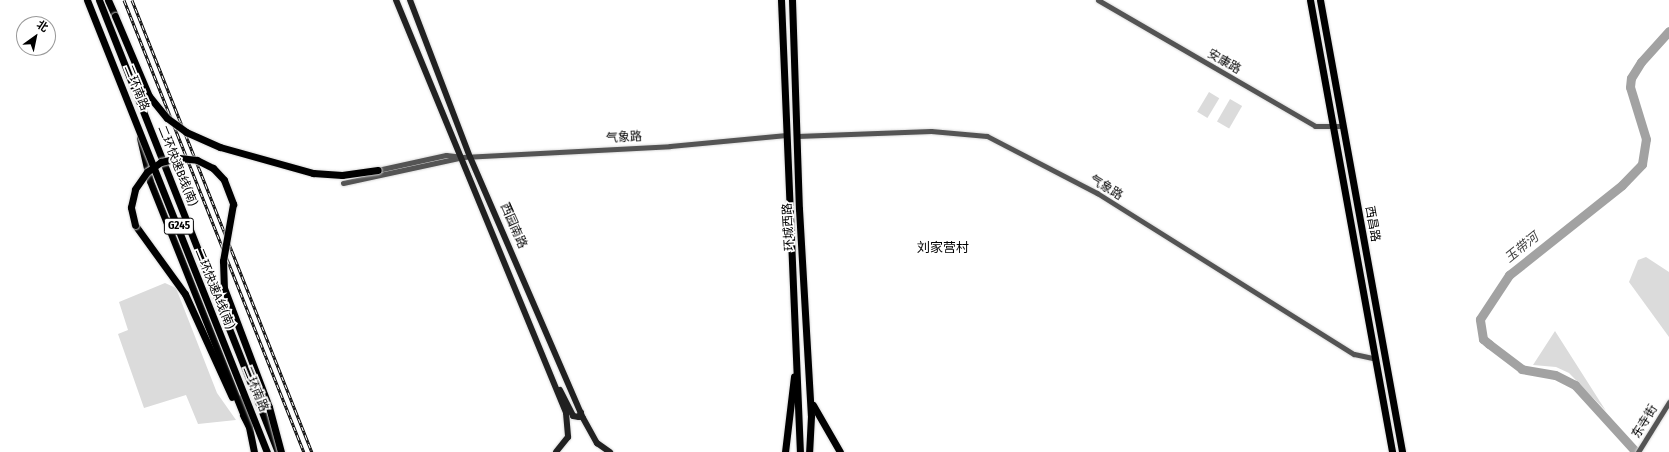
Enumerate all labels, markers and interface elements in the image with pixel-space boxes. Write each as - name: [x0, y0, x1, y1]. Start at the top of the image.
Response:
- north arrow: [16, 16, 56, 56]
- text: 北: [34, 18, 50, 35]
- street label: 安康路: [1205, 47, 1243, 77]
- street label: 二环南路: [120, 63, 152, 113]
- street label: 二环快速B线(南): [154, 124, 200, 208]
- street label: 气象路: [606, 130, 642, 146]
- street label: 气象路: [1087, 173, 1125, 203]
- street label: 西园南路: [497, 201, 529, 251]
- street label: 环城西路: [781, 203, 797, 251]
- street label: 西昌路: [1362, 205, 1382, 243]
- road number: G245: [163, 217, 195, 235]
- water label: 玉带河: [1502, 230, 1542, 266]
- district label: 刘家营村: [917, 240, 969, 256]
- street label: 二环快速A线(南): [191, 247, 237, 331]
- street label: 二环南路: [239, 364, 271, 414]
- street label: 东寺街: [1629, 403, 1661, 441]

